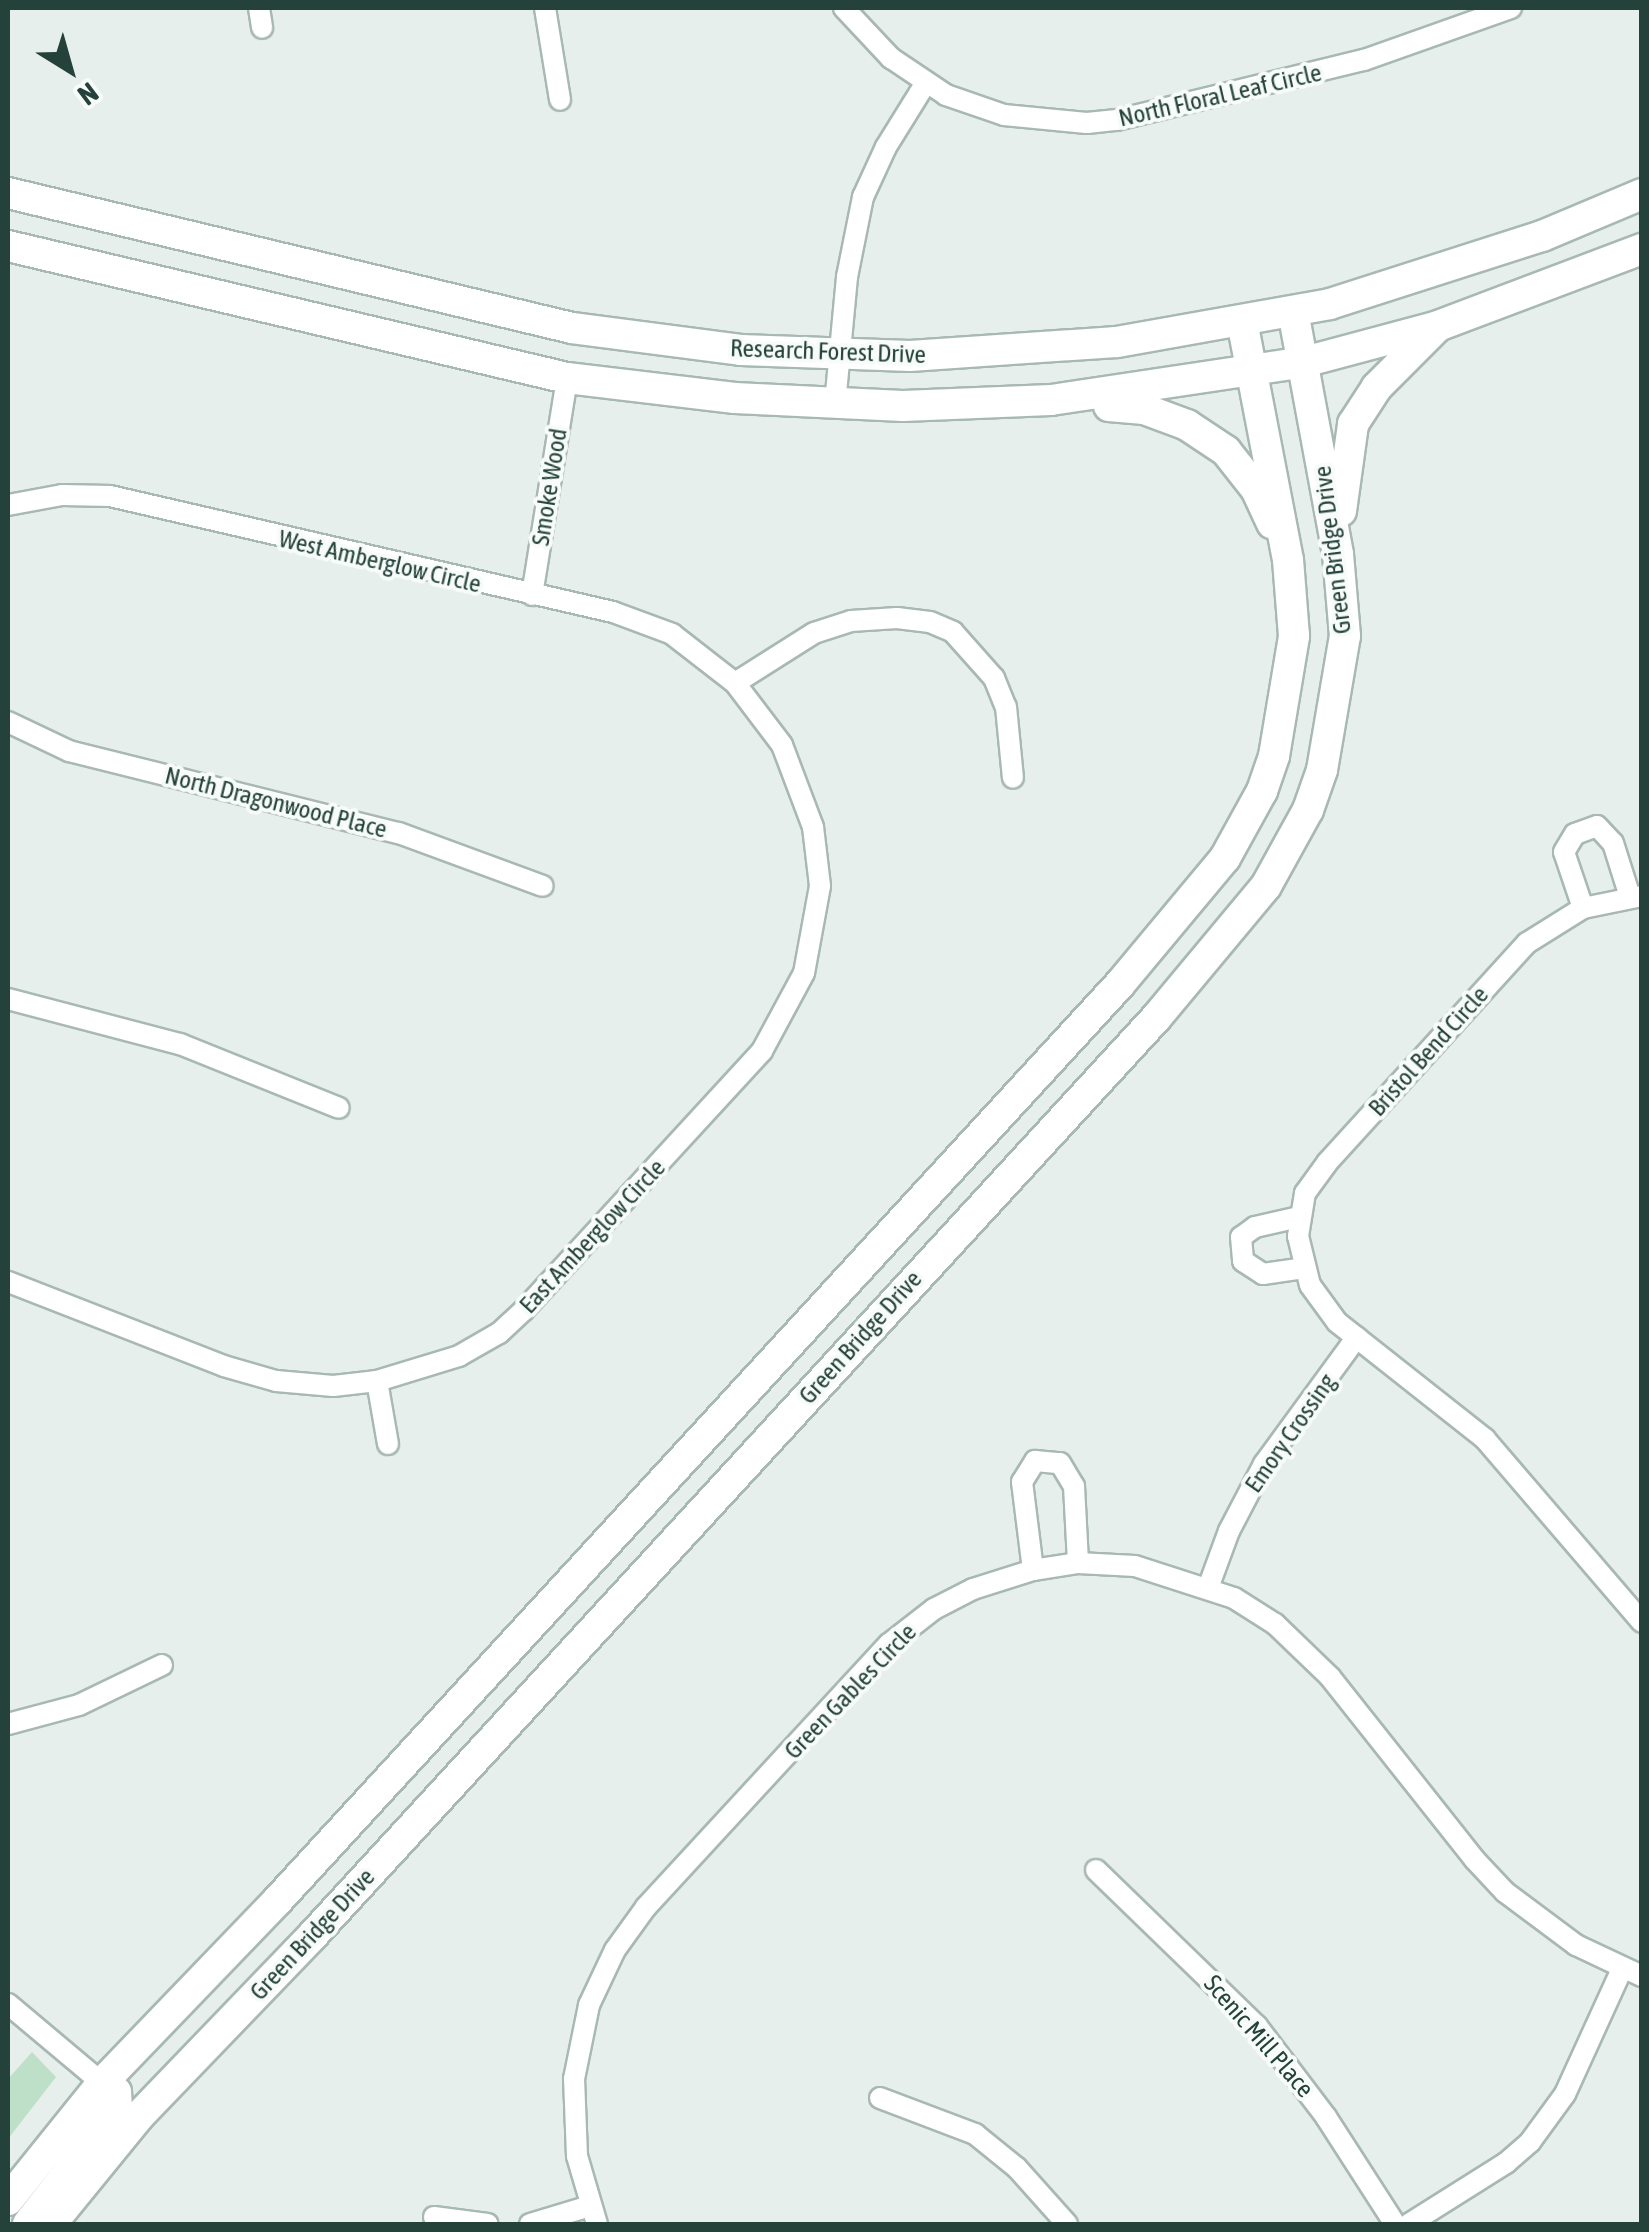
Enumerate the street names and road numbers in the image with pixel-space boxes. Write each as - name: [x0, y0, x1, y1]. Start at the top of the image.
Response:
- street label: North Floral Leaf Circle: [1116, 57, 1324, 133]
- street label: Research Forest Drive: [730, 333, 926, 369]
- street label: Smoke Wood: [525, 426, 573, 548]
- street label: Green Bridge Drive: [1307, 464, 1357, 636]
- street label: West Amberglow Circle: [276, 523, 484, 599]
- street label: North Dragonwood Place: [162, 760, 390, 844]
- street label: Bristol Bend Circle: [1362, 980, 1494, 1122]
- street label: East Amberglow Circle: [513, 1153, 671, 1319]
- street label: Green Bridge Drive: [792, 1264, 928, 1410]
- street label: Emory Crossing: [1238, 1368, 1342, 1498]
- street label: Green Gables Circle: [778, 1617, 922, 1765]
- street label: Green Bridge Drive: [243, 1862, 381, 2006]
- street label: Scenic Mill Place: [1198, 1969, 1320, 2103]

